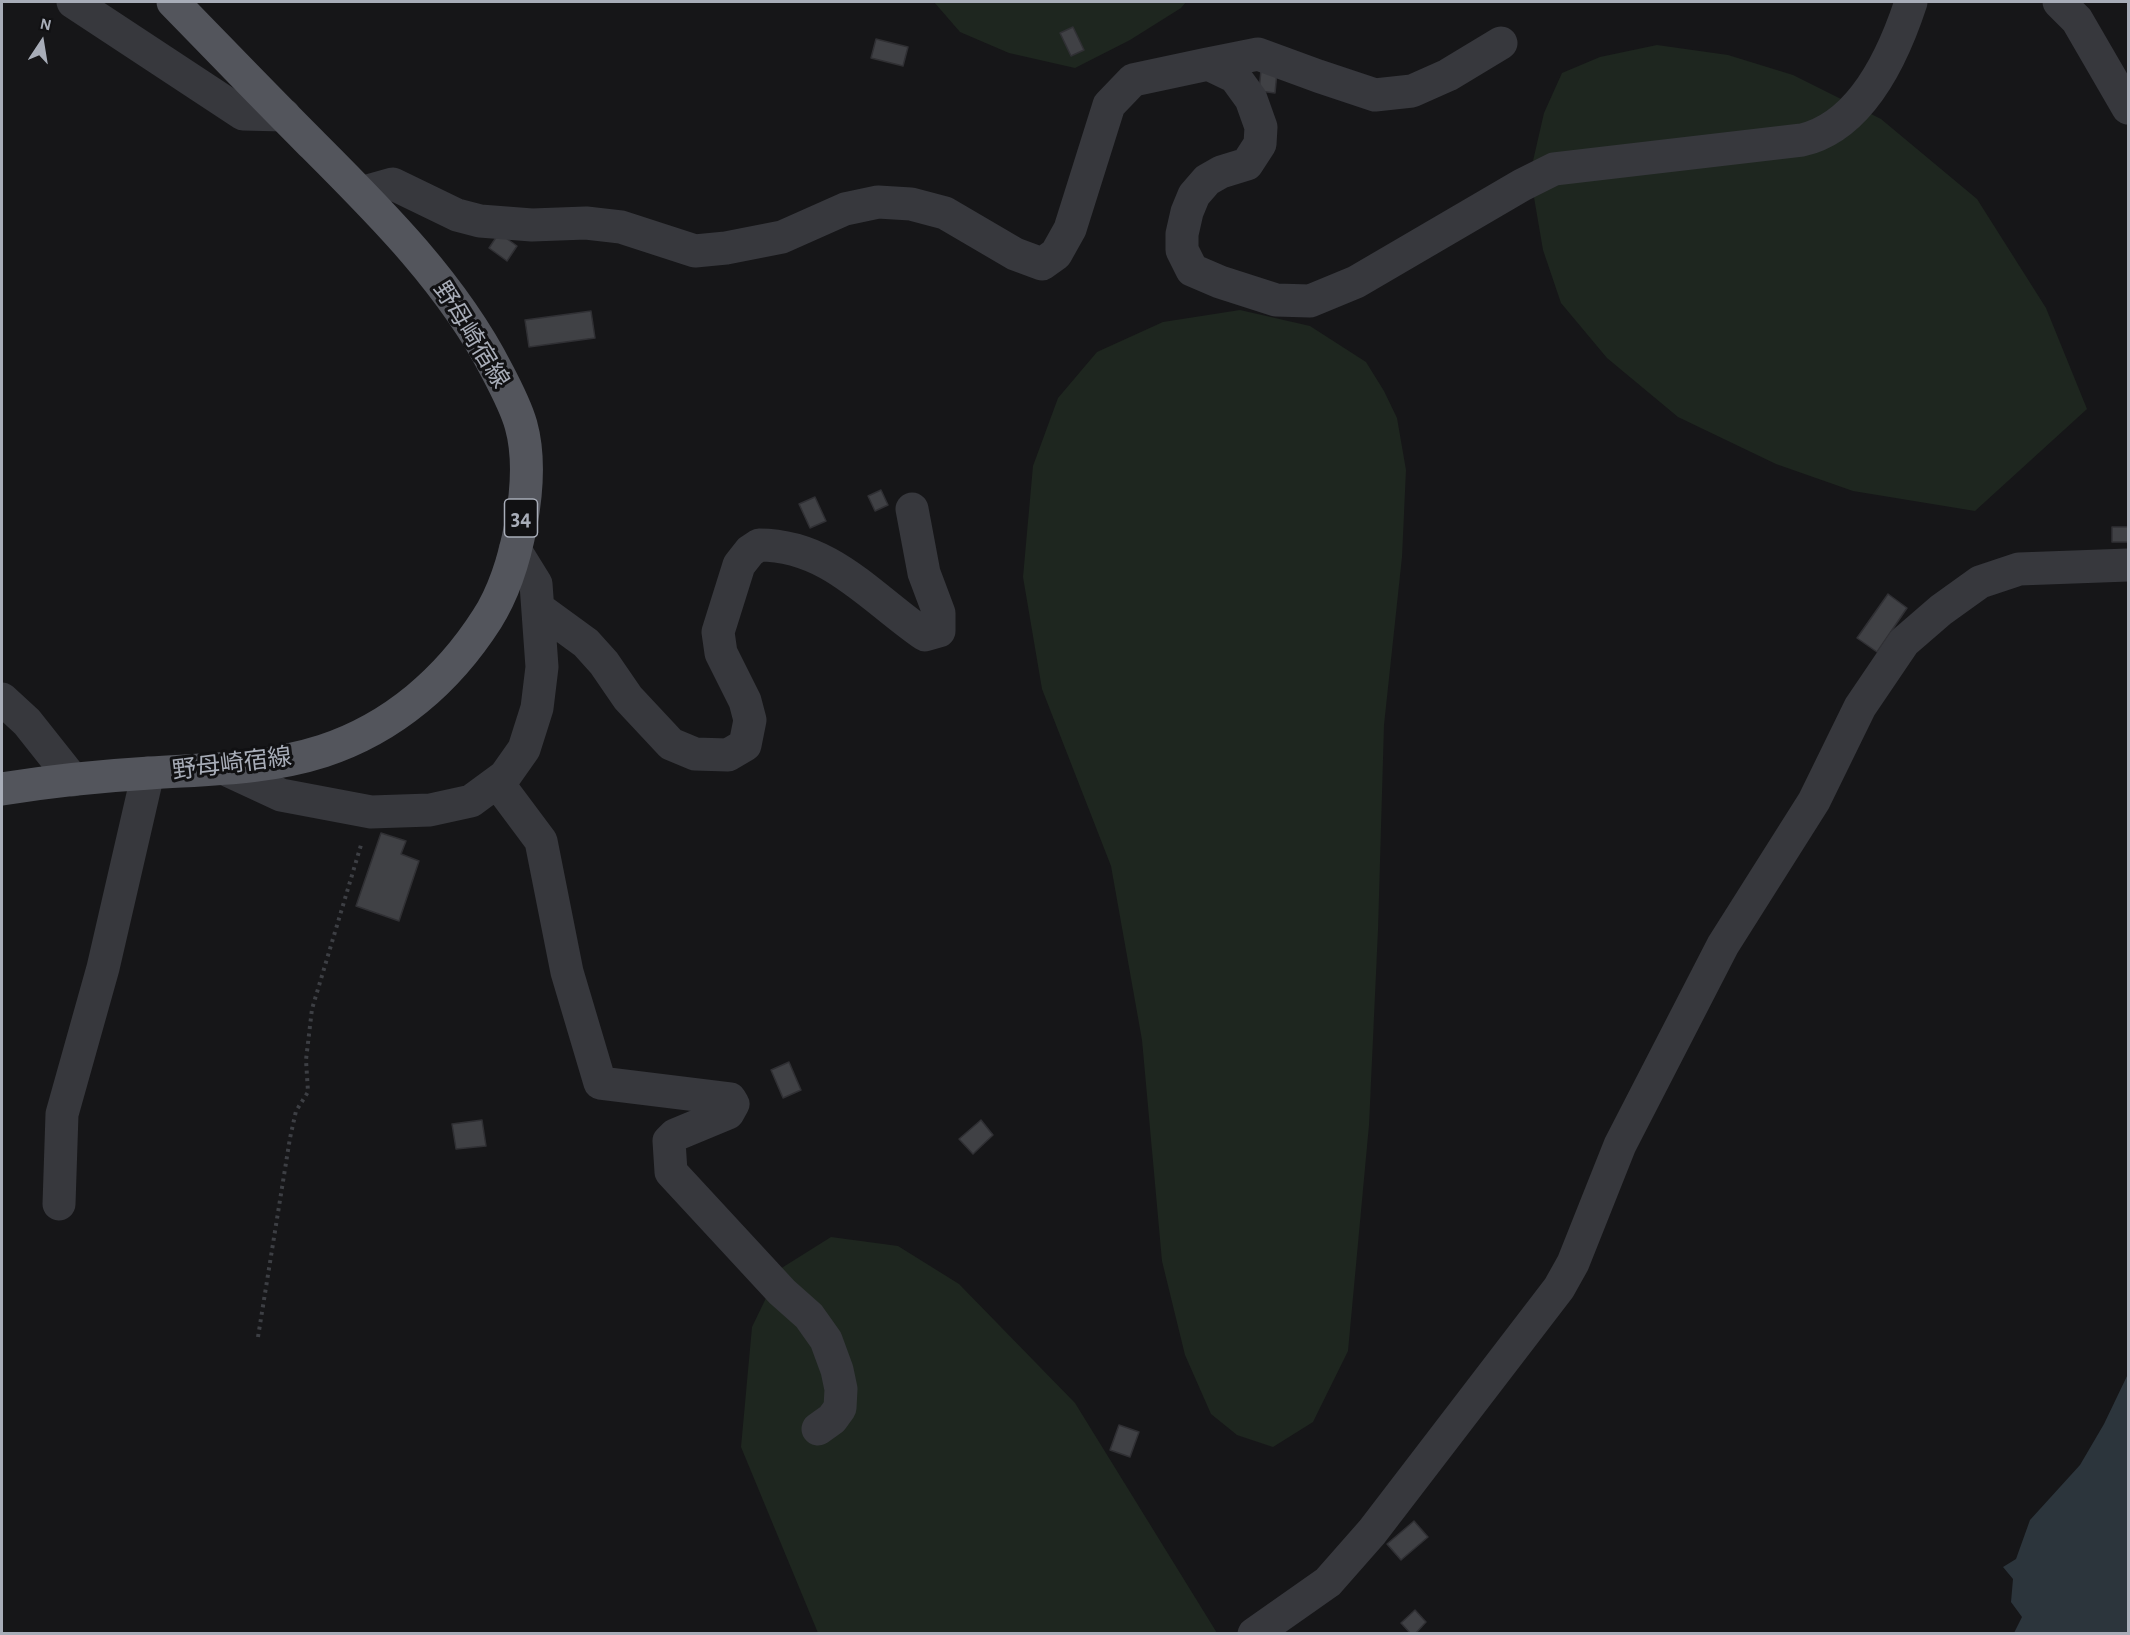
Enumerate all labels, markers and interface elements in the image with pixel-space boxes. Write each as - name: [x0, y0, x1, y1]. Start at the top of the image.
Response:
- north arrow: [12, 12, 72, 72]
- text: N: [39, 15, 53, 33]
- street label: 野母崎宿線: [427, 276, 515, 394]
- road number: 34: [504, 499, 538, 537]
- street label: 野母崎宿線: [171, 742, 293, 786]

